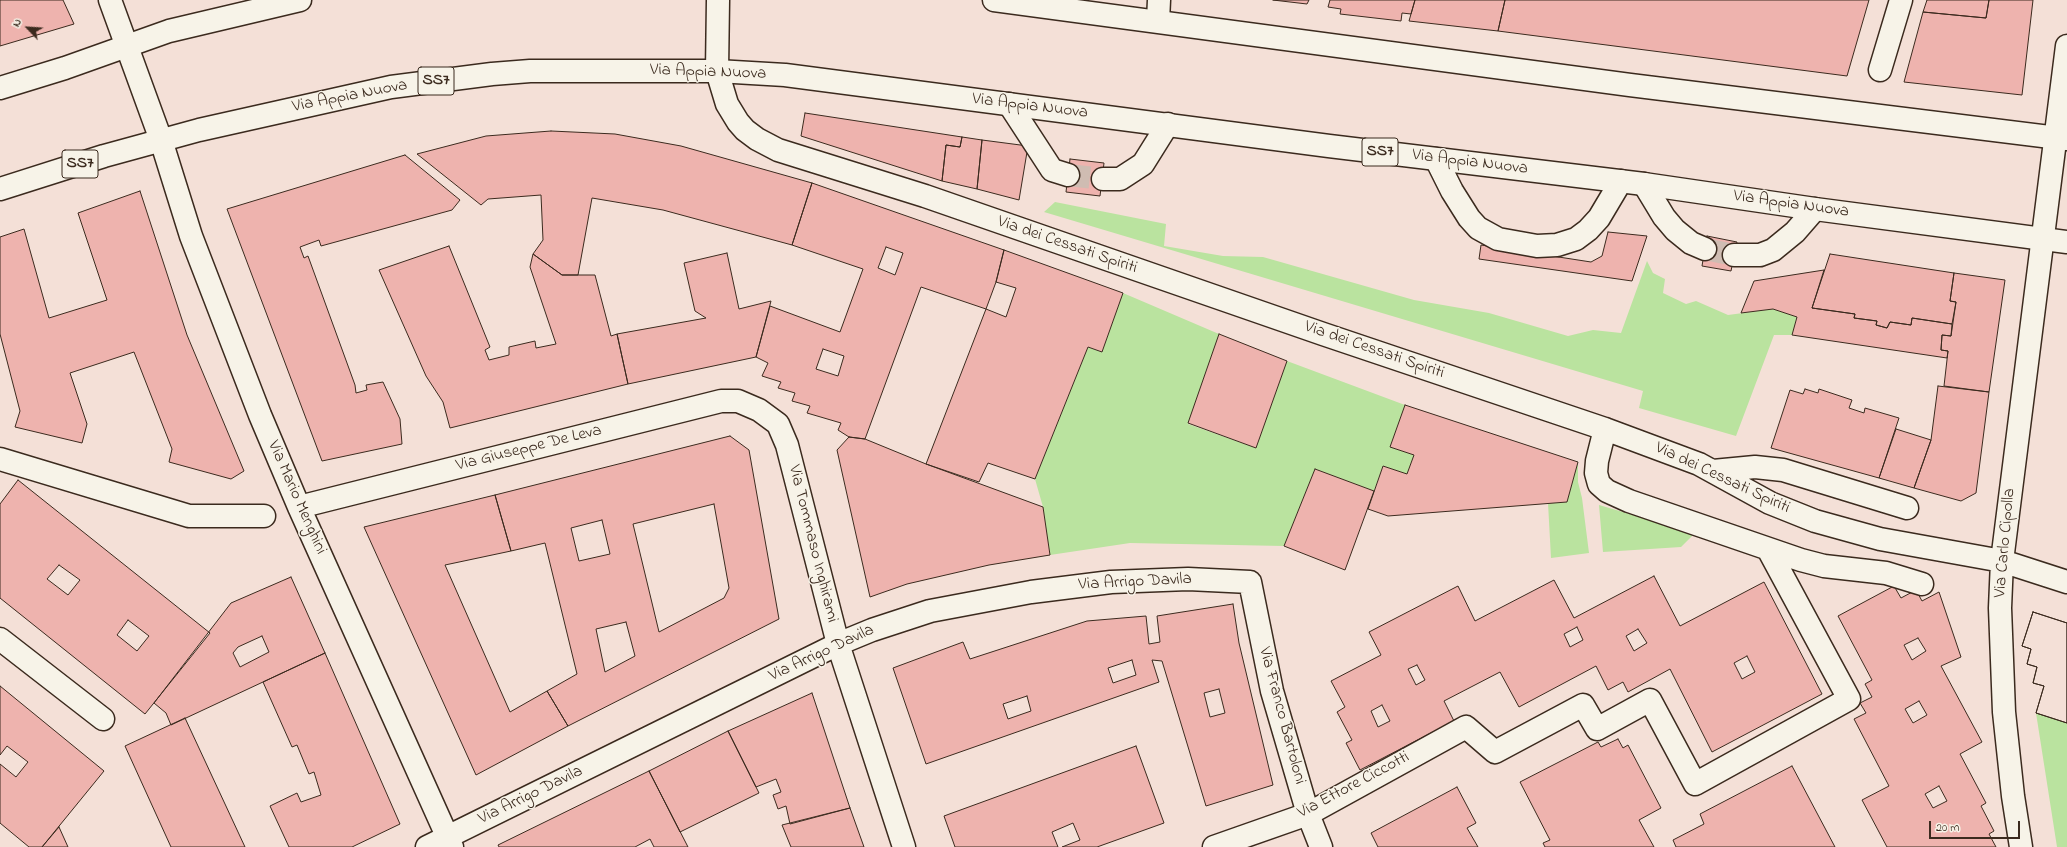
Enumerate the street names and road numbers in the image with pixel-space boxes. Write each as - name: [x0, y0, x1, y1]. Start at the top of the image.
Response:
- street label: Via Appia Nuova: [649, 61, 767, 85]
- road number: SS7: [418, 67, 454, 95]
- street label: Via Appia Nuova: [291, 76, 409, 118]
- street label: Via Appia Nuova: [971, 90, 1089, 124]
- road number: SS7: [1362, 138, 1398, 166]
- street label: Via Appia Nuova: [1411, 146, 1529, 180]
- road number: SS7: [62, 150, 98, 178]
- street label: Via Appia Nuova: [1732, 187, 1850, 223]
- street label: Via dei Cessati Spiriti: [994, 212, 1140, 280]
- street label: Via dei Cessati Spiriti: [1301, 317, 1447, 385]
- street label: Via Giuseppe De Leva: [454, 421, 604, 477]
- street label: Via Mario Menghini: [262, 438, 330, 558]
- street label: Via dei Cessati Spiriti: [1651, 439, 1793, 519]
- street label: Via Tommaso Inghirami: [783, 463, 841, 625]
- street label: Via Carlo Cipolla: [1991, 487, 2021, 599]
- street label: Via Arrigo Davila: [1078, 570, 1192, 596]
- street label: Via Arrigo Davila: [766, 621, 878, 687]
- street label: Via Franco Bartoloni: [1253, 645, 1309, 787]
- street label: Via Ettore Ciccotti: [1295, 748, 1413, 824]
- street label: Via Arrigo Davila: [476, 762, 586, 830]

